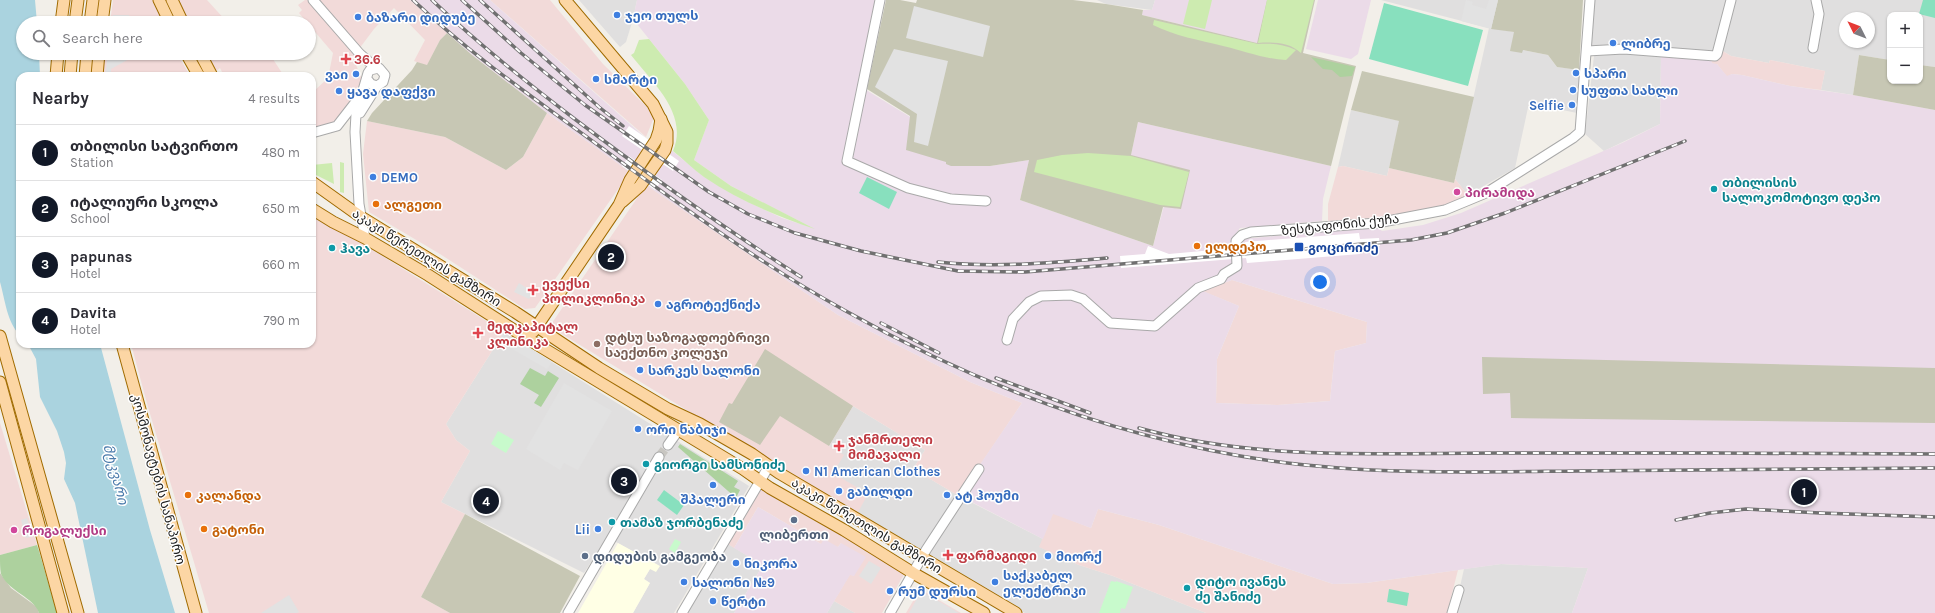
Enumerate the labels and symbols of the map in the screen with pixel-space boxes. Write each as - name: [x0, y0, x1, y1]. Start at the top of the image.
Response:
- place label: ჯეო თულს: [625, 8, 698, 24]
- place label: ბაზარი დიდუბე: [366, 10, 475, 26]
- marker: ჯეო თულს: [612, 10, 622, 20]
- marker: ბაზარი დიდუბე: [353, 12, 363, 22]
- north arrow: [1839, 12, 1875, 48]
- place label: ლიბრე: [1621, 36, 1671, 52]
- marker: ლიბრე: [1608, 38, 1618, 48]
- place label: 36.6: [354, 52, 381, 67]
- marker: 36.6: [341, 54, 351, 64]
- place label: სპარი: [1584, 66, 1627, 81]
- place label: ვაი: [325, 67, 348, 82]
- marker: სპარი: [1571, 68, 1581, 78]
- marker: ვაი: [351, 69, 361, 79]
- place label: სმარტი: [604, 72, 657, 87]
- marker: სმარტი: [591, 74, 601, 84]
- place label: სუფთა სახლი: [1581, 83, 1678, 99]
- place label: ყავა დაფქვი: [347, 84, 436, 100]
- marker: სუფთა სახლი: [1568, 85, 1578, 95]
- marker: ყავა დაფქვი: [334, 86, 344, 96]
- place label: Selfie: [1529, 98, 1564, 113]
- marker: Selfie: [1567, 100, 1577, 110]
- place label: DEMO: [381, 170, 418, 185]
- marker: DEMO: [368, 172, 378, 182]
- place label: თბილისის სალოკომოტივო დეპო: [1722, 175, 1881, 206]
- marker: თბილისის სალოკომოტივო დეპო: [1709, 184, 1719, 194]
- place label: პირამიდა: [1465, 185, 1535, 201]
- marker: პირამიდა: [1452, 187, 1462, 197]
- place label: ალგეთი: [384, 197, 442, 213]
- marker: ალგეთი: [371, 199, 381, 209]
- street label: აკაკი წერეთლის გამზირი: [349, 205, 504, 310]
- street label: ზესტაფონის ქუჩა: [1280, 211, 1400, 238]
- place label: ელდეპო: [1205, 239, 1266, 255]
- place label: გოცირიძე: [1308, 240, 1379, 255]
- place label: ჰავა: [340, 241, 370, 256]
- marker: ელდეპო: [1192, 241, 1202, 251]
- marker: გოცირიძე: [1293, 241, 1305, 253]
- pin: 2: [598, 242, 624, 272]
- marker: ჰავა: [327, 243, 337, 253]
- your location: [1310, 272, 1330, 292]
- place label: ევექსი პოლიკლინიკა: [542, 276, 645, 307]
- marker: ევექსი პოლიკლინიკა: [527, 284, 539, 296]
- place label: აგროტექნიქა: [666, 297, 761, 312]
- marker: აგროტექნიქა: [653, 299, 663, 309]
- place label: მედკაპიტალ კლინიკა: [487, 319, 578, 350]
- marker: მედკაპიტალ კლინიკა: [472, 327, 484, 339]
- place label: დტსუ საზოგადოებრივი საექთნო კოლეჯი: [605, 330, 770, 361]
- marker: დტსუ საზოგადოებრივი საექთნო კოლეჯი: [592, 339, 602, 349]
- place label: სარკეს სალონი: [648, 363, 760, 379]
- marker: სარკეს სალონი: [635, 365, 645, 375]
- street label: კოსმონავტების სანაპირო: [128, 392, 189, 566]
- place label: ორი ნაბიჯი: [646, 422, 727, 437]
- marker: ორი ნაბიჯი: [633, 424, 643, 434]
- place label: ჯანმრთელი მომავალი: [848, 432, 933, 463]
- marker: ჯანმრთელი მომავალი: [833, 440, 845, 452]
- water label: მტკვარი: [99, 442, 132, 507]
- place label: გიორგი სამსონიძე: [654, 457, 785, 472]
- marker: გიორგი სამსონიძე: [641, 459, 651, 469]
- place label: N1 American Clothes: [814, 464, 941, 479]
- pin: 3: [611, 466, 637, 496]
- marker: N1 American Clothes: [801, 466, 811, 476]
- street label: აკაკი წერეთლის გამზირი: [788, 475, 945, 577]
- pin: 1: [1791, 477, 1817, 507]
- marker: შპალერი: [708, 480, 718, 490]
- place label: გაბილდი: [847, 484, 913, 500]
- pin: 4: [473, 486, 499, 516]
- marker: გაბილდი: [834, 486, 844, 496]
- place label: კალანდა: [196, 488, 261, 504]
- place label: ატ ჰოუმი: [955, 488, 1019, 503]
- marker: კალანდა: [183, 490, 193, 500]
- marker: ატ ჰოუმი: [942, 490, 952, 500]
- place label: შპალერი: [680, 492, 746, 508]
- place label: თამაზ ჯორბენაძე: [620, 515, 744, 530]
- marker: ლიბერთი: [789, 515, 799, 525]
- marker: თამაზ ჯორბენაძე: [607, 517, 617, 527]
- place label: გატონი: [212, 522, 265, 537]
- place label: Lii: [575, 522, 590, 537]
- place label: როგალუქსი: [22, 523, 107, 539]
- marker: გატონი: [199, 524, 209, 534]
- marker: Lii: [593, 524, 603, 534]
- marker: როგალუქსი: [9, 525, 19, 535]
- place label: ლიბერთი: [759, 527, 829, 543]
- place label: ფარმაგიდი: [956, 548, 1037, 564]
- place label: დიდუბის გამგეობა: [593, 549, 726, 565]
- place label: მიორქ: [1056, 549, 1102, 564]
- marker: ფარმაგიდი: [943, 550, 953, 560]
- marker: დიდუბის გამგეობა: [580, 551, 590, 561]
- marker: მიორქ: [1043, 551, 1053, 561]
- place label: ნიკორა: [744, 556, 798, 571]
- marker: ნიკორა: [731, 558, 741, 568]
- place label: საქკაბელ ელექტრიკი: [1003, 568, 1086, 599]
- place label: დიტო ივანეს ძე შანიძე: [1195, 574, 1286, 604]
- place label: სალონი №9: [692, 575, 775, 591]
- marker: სალონი №9: [679, 577, 689, 587]
- marker: საქკაბელ ელექტრიკი: [990, 577, 1000, 587]
- marker: დიტო ივანეს ძე შანიძე: [1182, 583, 1192, 593]
- place label: რუმ დურსი: [898, 584, 976, 600]
- marker: რუმ დურსი: [885, 586, 895, 596]
- place label: წერტი: [721, 594, 766, 609]
- marker: წერტი: [708, 596, 718, 606]

